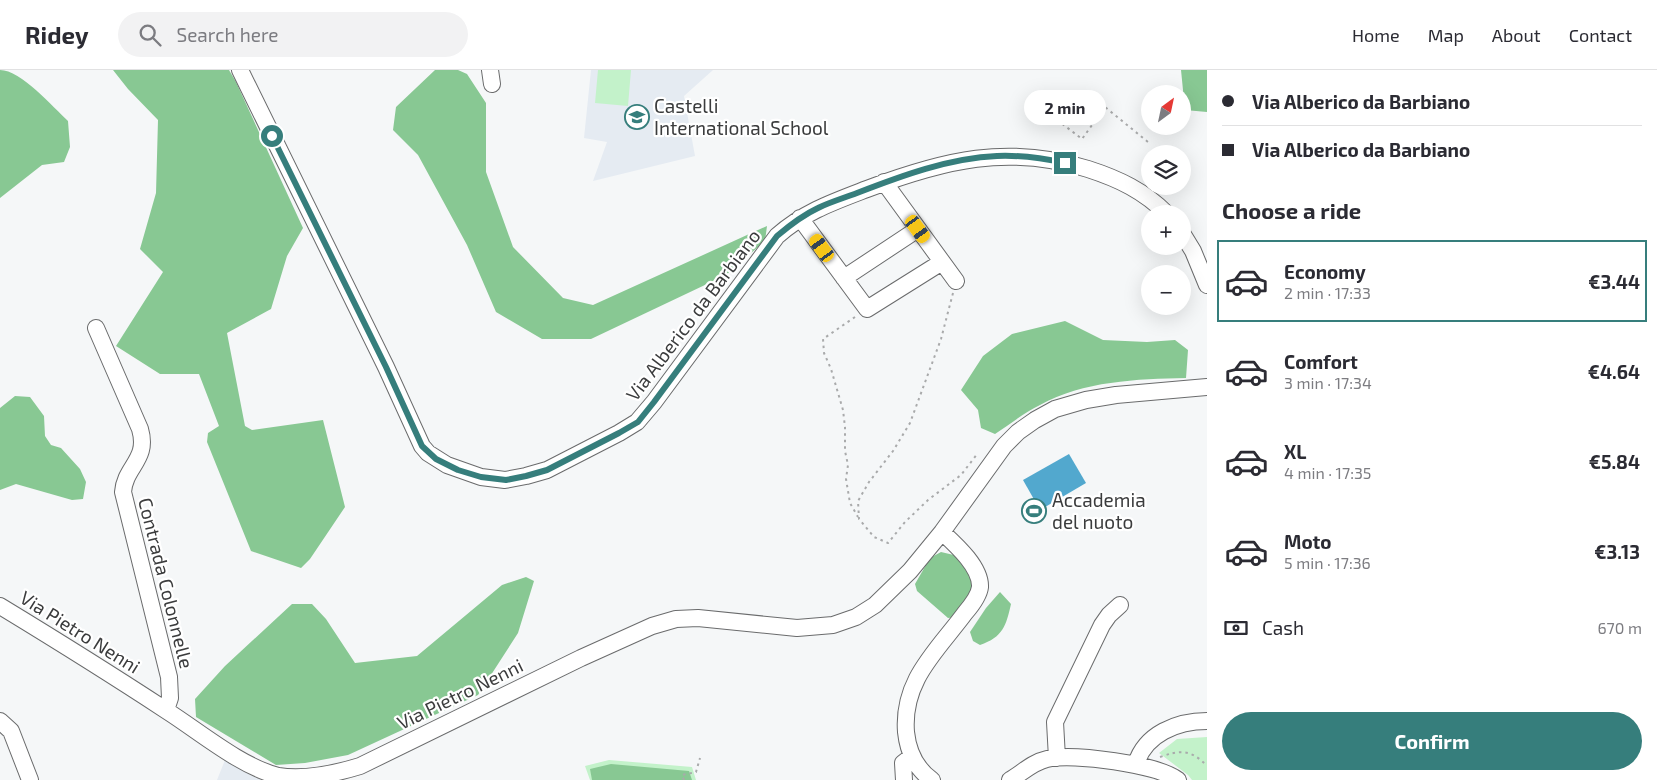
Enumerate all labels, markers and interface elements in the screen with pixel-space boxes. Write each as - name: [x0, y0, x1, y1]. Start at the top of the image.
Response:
- search box: [118, 12, 468, 57]
- text: Ridey: [25, 20, 88, 49]
- icon: search: [136, 21, 164, 49]
- text: Search here: [176, 23, 279, 46]
- text: Home: [1352, 24, 1400, 46]
- text: Map: [1428, 24, 1464, 46]
- text: About: [1492, 24, 1541, 46]
- text: Contact: [1569, 24, 1632, 46]
- north arrow: [1141, 85, 1191, 135]
- map controls: [1141, 85, 1191, 315]
- text: Via Alberico da Barbiano: [1252, 90, 1470, 113]
- callout: 2 min: [1024, 91, 1106, 126]
- place label: Castelli International School: [654, 94, 829, 139]
- text: 2 min: [1045, 98, 1085, 117]
- school or university icon: Castelli International School: [624, 104, 650, 130]
- route start: [261, 125, 283, 147]
- text: Via Alberico da Barbiano: [1252, 138, 1470, 161]
- button: layers: [1141, 145, 1191, 195]
- route end: [1054, 152, 1076, 174]
- text: Choose a ride: [1222, 197, 1361, 223]
- button: +: [1141, 205, 1191, 255]
- car: [903, 212, 932, 246]
- street label: Via Alberico da Barbiano: [621, 224, 765, 405]
- car: [807, 231, 836, 265]
- icon: car: [1224, 259, 1269, 304]
- text: Economy: [1284, 260, 1366, 283]
- button: −: [1141, 265, 1191, 315]
- text: €3.44: [1588, 270, 1640, 293]
- text: 2 min · 17:33: [1284, 283, 1371, 302]
- icon: car: [1224, 349, 1269, 394]
- text: Comfort: [1284, 350, 1358, 373]
- text: €4.64: [1588, 360, 1640, 383]
- text: 3 min · 17:34: [1284, 373, 1372, 392]
- icon: car: [1224, 439, 1269, 484]
- text: XL: [1284, 440, 1306, 463]
- text: €5.84: [1589, 450, 1640, 473]
- text: 4 min · 17:35: [1284, 463, 1371, 482]
- place label: Accademia del nuoto: [1052, 488, 1146, 533]
- street label: Contrada Colonnelle: [134, 495, 199, 671]
- sports icon: Accademia del nuoto: [1021, 498, 1047, 524]
- icon: car: [1224, 529, 1269, 574]
- text: Moto: [1284, 530, 1332, 553]
- text: €3.13: [1594, 540, 1640, 563]
- text: 5 min · 17:36: [1284, 553, 1371, 572]
- street label: Via Pietro Nenni: [16, 585, 144, 678]
- icon: cash: [1222, 614, 1250, 642]
- text: Cash: [1262, 616, 1304, 639]
- text: 670 m: [1597, 618, 1642, 637]
- street label: Via Pietro Nenni: [393, 653, 526, 734]
- button: Confirm: [1222, 712, 1642, 770]

